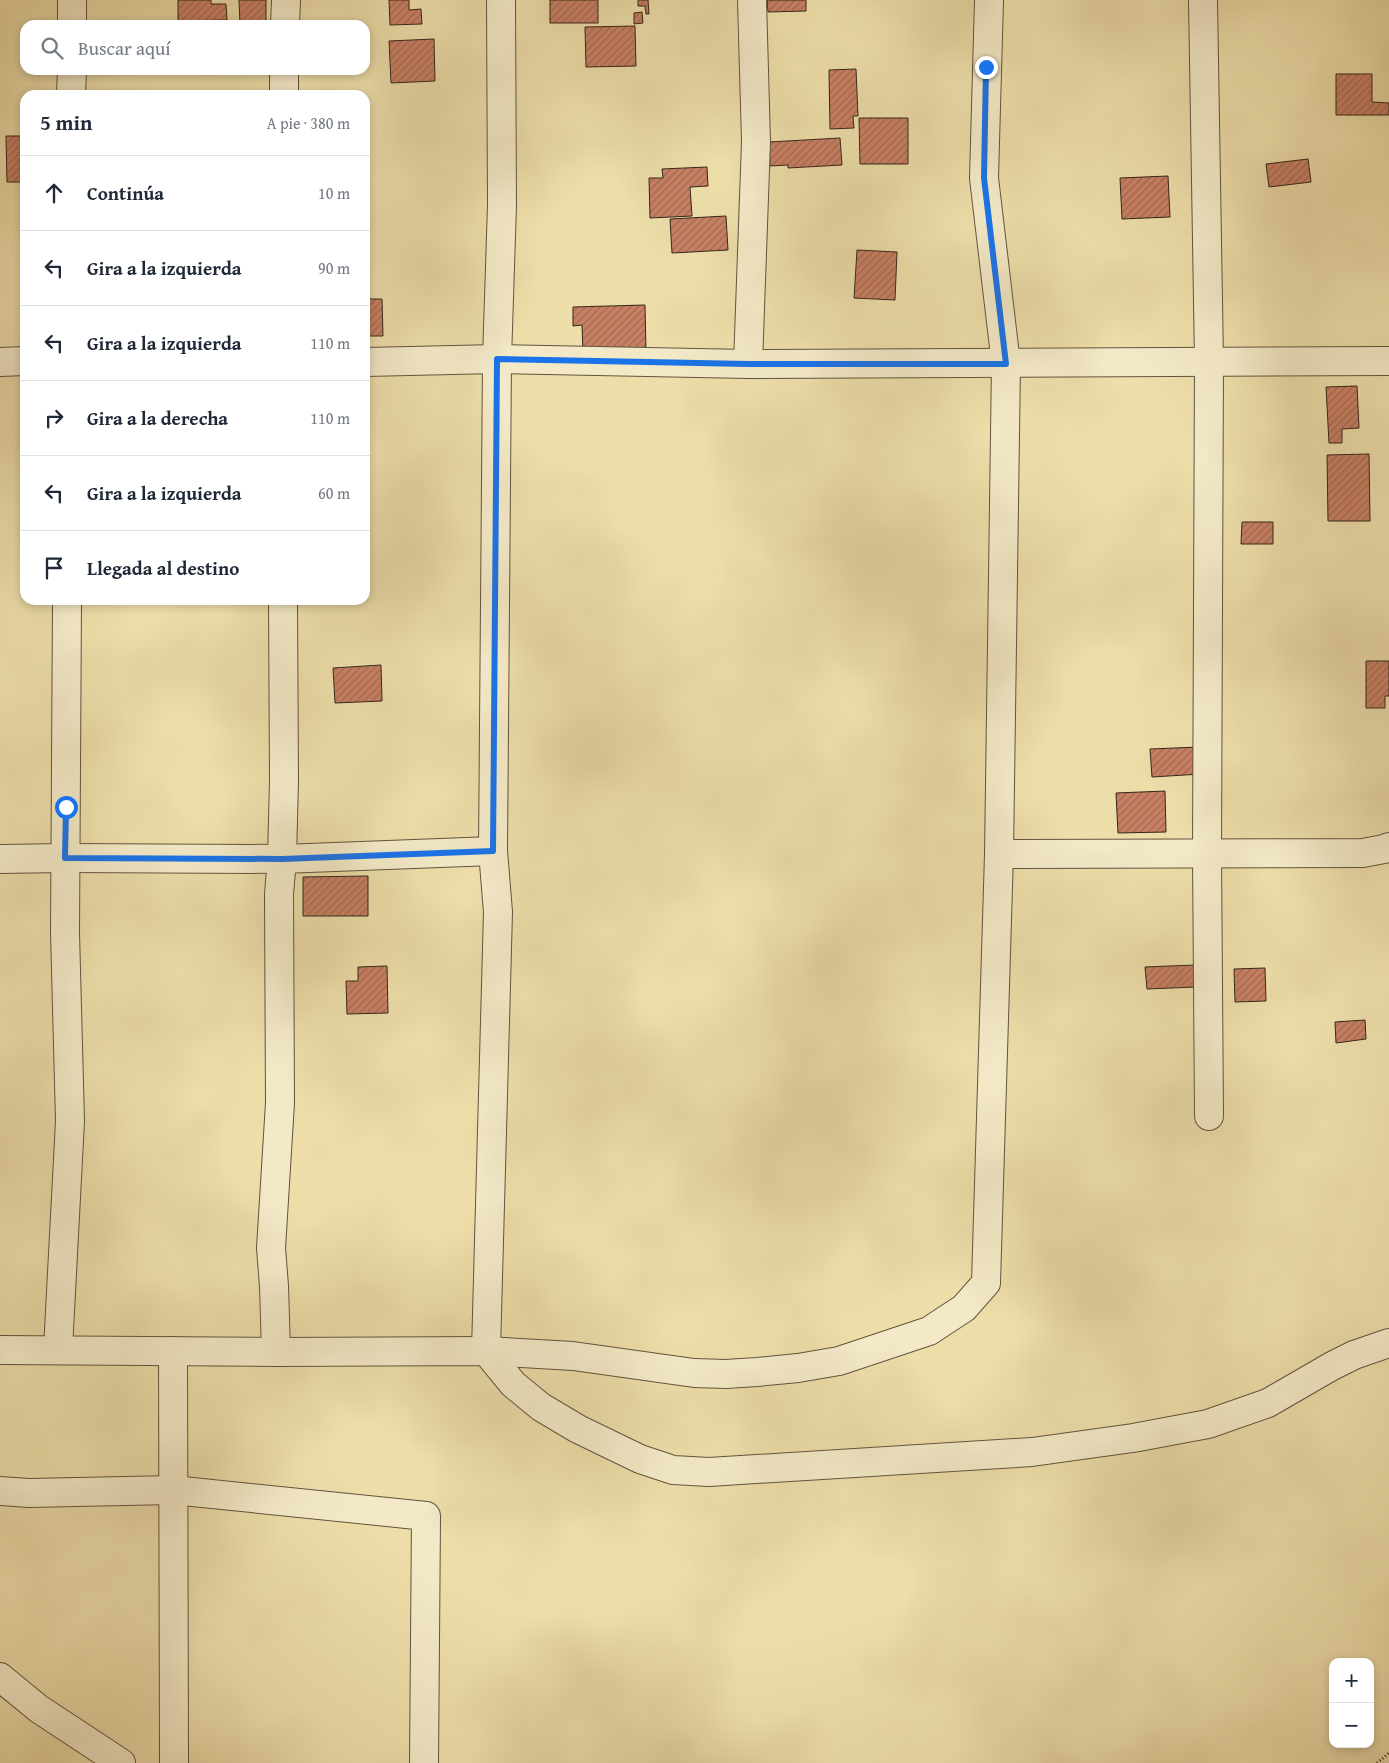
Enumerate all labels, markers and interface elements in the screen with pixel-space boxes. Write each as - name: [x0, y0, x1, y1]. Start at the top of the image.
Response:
- search box: [20, 20, 370, 75]
- icon: search: [38, 34, 66, 62]
- text: Buscar aquí: [78, 34, 171, 62]
- route end: [975, 56, 998, 79]
- text: 5 min: [40, 107, 92, 138]
- text: A pie · 380 m: [267, 111, 350, 135]
- icon: ahead: [40, 179, 68, 207]
- text: Continúa: [87, 179, 164, 207]
- text: 10 m: [318, 181, 350, 205]
- icon: left: [40, 254, 68, 282]
- text: Gira a la izquierda: [87, 254, 242, 282]
- text: 90 m: [318, 256, 350, 280]
- icon: left: [40, 329, 68, 357]
- text: Gira a la izquierda: [87, 329, 242, 357]
- text: 110 m: [310, 331, 350, 355]
- icon: right: [40, 404, 68, 432]
- text: Gira a la derecha: [87, 404, 228, 432]
- text: 110 m: [310, 406, 350, 430]
- icon: left: [40, 479, 68, 507]
- text: Gira a la izquierda: [87, 479, 242, 507]
- text: 60 m: [318, 481, 350, 505]
- icon: arrive: [40, 554, 68, 582]
- text: Llegada al destino: [87, 554, 239, 582]
- route start: [55, 796, 78, 819]
- map controls: [1329, 1658, 1374, 1748]
- button: +: [1329, 1658, 1374, 1703]
- button: −: [1329, 1703, 1374, 1748]

